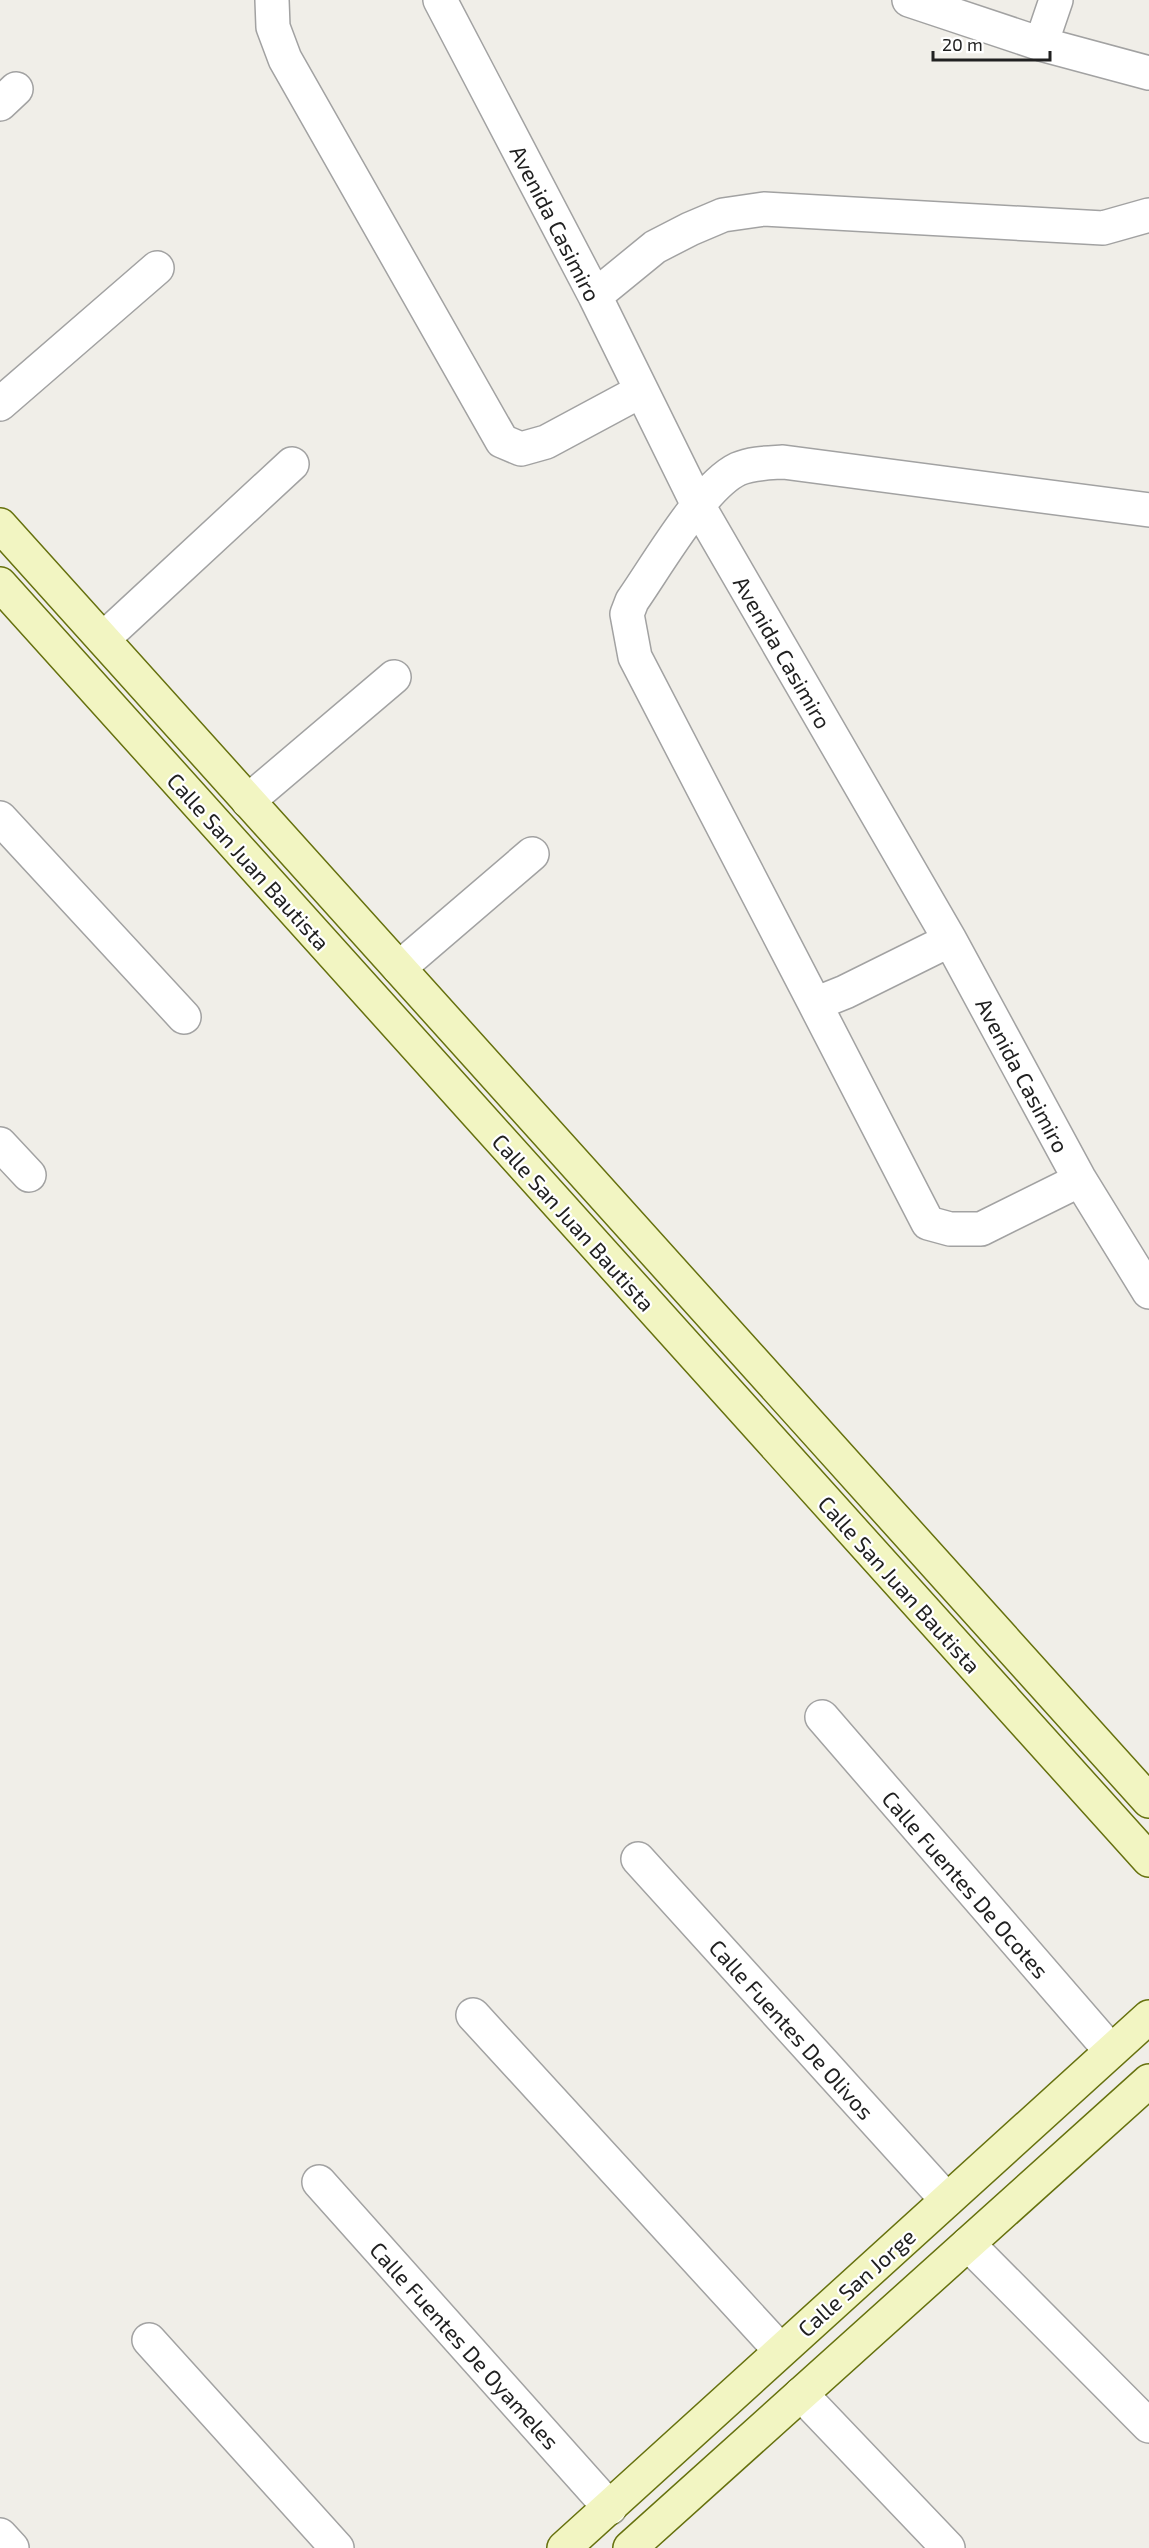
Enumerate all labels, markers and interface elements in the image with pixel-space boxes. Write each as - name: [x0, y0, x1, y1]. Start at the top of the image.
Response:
- scale bar: [933, 24, 1050, 62]
- text: 20 m: [942, 33, 983, 55]
- street label: Avenida Casimiro: [506, 141, 606, 305]
- street label: Avenida Casimiro: [729, 571, 837, 733]
- street label: Calle San Juan Bautista: [163, 767, 335, 955]
- street label: Avenida Casimiro: [971, 993, 1075, 1157]
- street label: Calle San Juan Bautista: [488, 1128, 660, 1316]
- street label: Calle San Juan Bautista: [814, 1490, 986, 1678]
- street label: Calle Fuentes De Ocotes: [878, 1785, 1054, 1983]
- street label: Calle Fuentes De Olivos: [705, 1934, 879, 2124]
- street label: Calle San Jorge: [792, 2223, 920, 2341]
- street label: Calle Fuentes De Oyameles: [365, 2236, 565, 2454]

